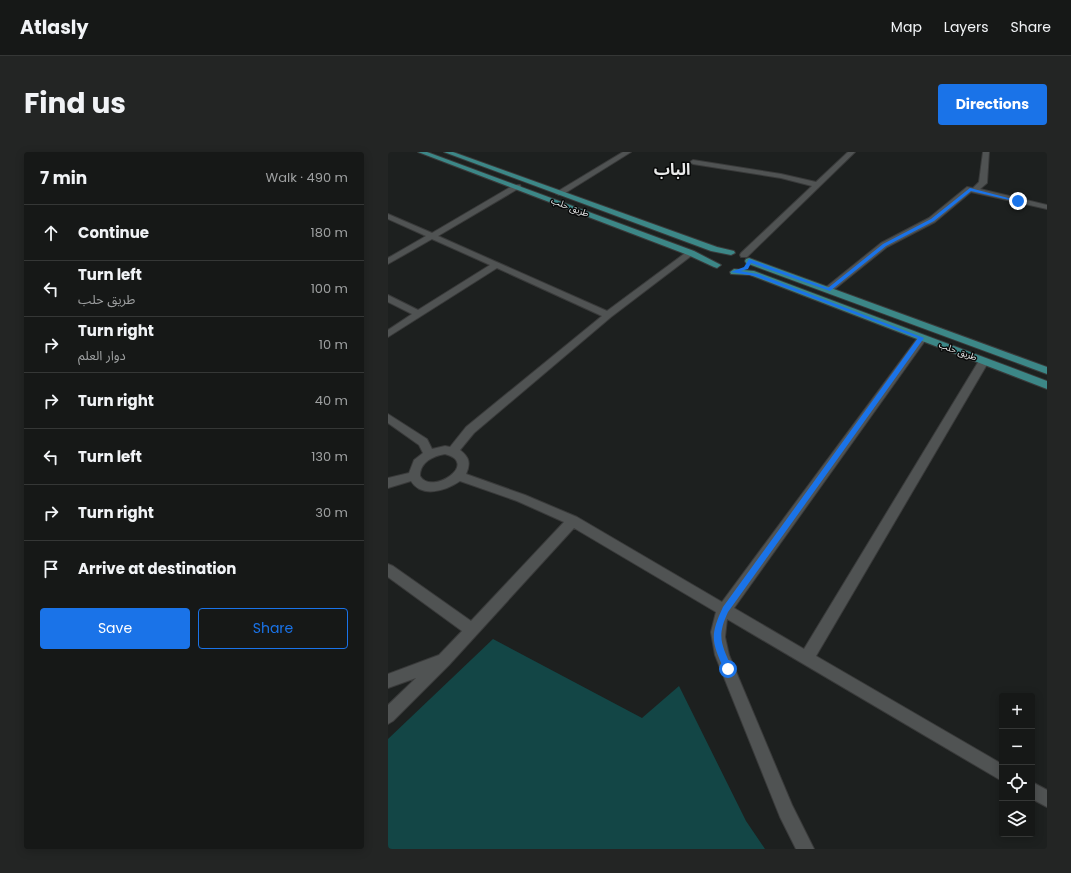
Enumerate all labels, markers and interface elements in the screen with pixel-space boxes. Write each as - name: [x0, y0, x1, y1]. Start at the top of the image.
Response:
- text: Atlasly: [20, 14, 88, 41]
- text: Map: [891, 17, 922, 37]
- text: Layers: [944, 17, 988, 37]
- text: Share: [1010, 17, 1051, 37]
- text: Find us: [24, 84, 126, 123]
- button: Directions: [938, 84, 1047, 125]
- district label: الباب: [654, 158, 690, 181]
- text: 7 min: [40, 166, 87, 190]
- text: Walk · 490 m: [266, 168, 348, 187]
- route end: [1009, 192, 1027, 210]
- street label: طريق حلب: [549, 194, 591, 220]
- icon: ahead: [40, 222, 62, 244]
- text: Continue: [78, 222, 149, 243]
- text: 180 m: [311, 223, 348, 242]
- text: Turn left: [78, 264, 142, 285]
- icon: left: [40, 278, 62, 300]
- text: 100 m: [311, 279, 348, 298]
- text: طريق حلب: [78, 290, 135, 309]
- text: Turn right: [78, 320, 154, 341]
- icon: right: [40, 334, 62, 356]
- text: 10 m: [319, 335, 348, 354]
- street label: طريق حلب: [937, 339, 979, 363]
- text: دوار العلم: [78, 346, 126, 365]
- icon: right: [40, 390, 62, 412]
- text: Turn right: [78, 390, 154, 411]
- text: 40 m: [315, 391, 348, 410]
- icon: left: [40, 446, 62, 468]
- text: Turn left: [78, 446, 142, 467]
- text: 130 m: [311, 447, 348, 466]
- icon: right: [40, 502, 62, 524]
- text: Turn right: [78, 502, 154, 523]
- text: 30 m: [315, 503, 348, 522]
- icon: arrive: [40, 558, 62, 580]
- text: Arrive at destination: [78, 558, 236, 579]
- button: Save: [40, 608, 190, 649]
- button: Share: [198, 608, 348, 649]
- route start: [719, 660, 737, 678]
- map controls: [999, 693, 1035, 837]
- button: +: [999, 693, 1035, 729]
- button: −: [999, 729, 1035, 765]
- button: locate: [999, 765, 1035, 801]
- button: layers: [999, 801, 1035, 837]

